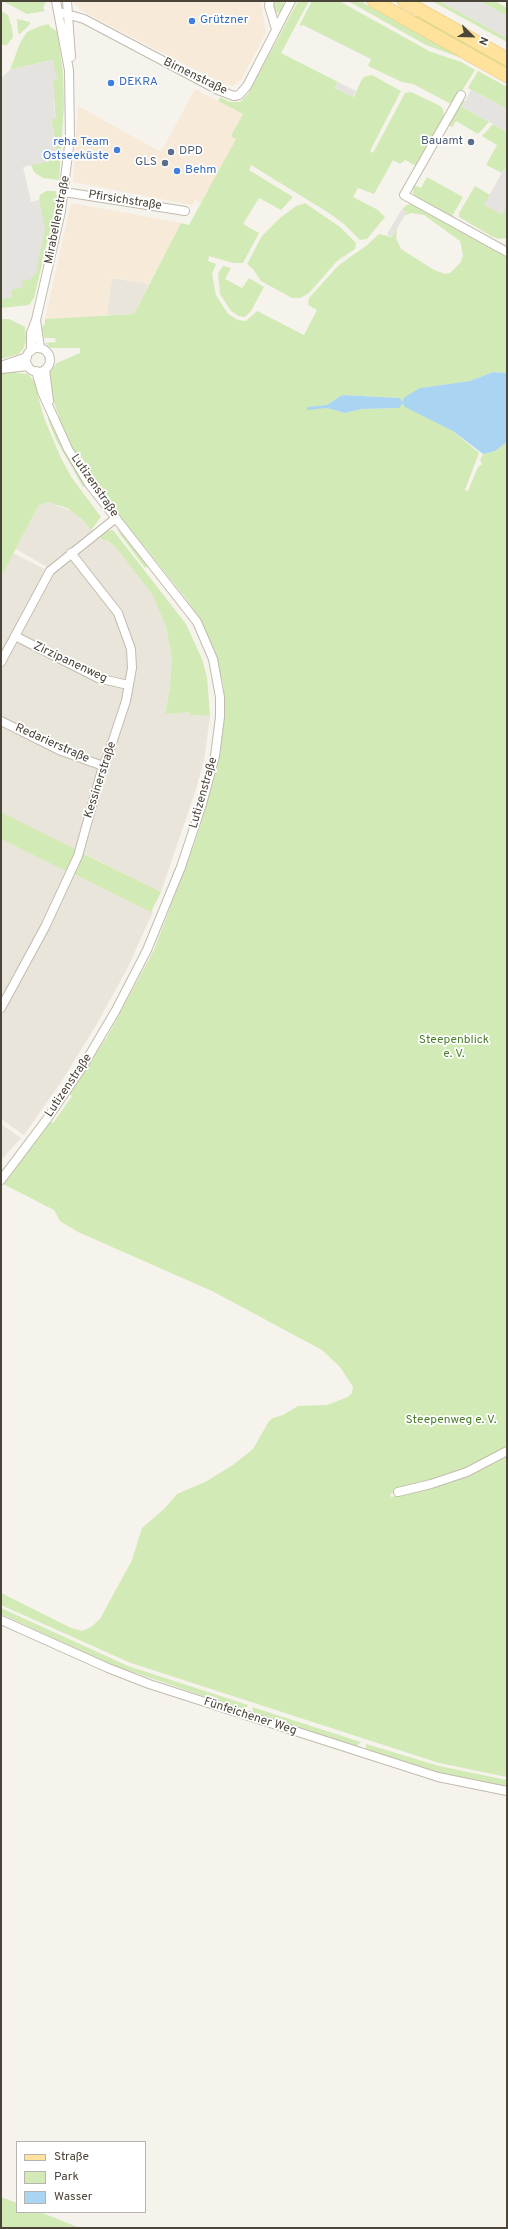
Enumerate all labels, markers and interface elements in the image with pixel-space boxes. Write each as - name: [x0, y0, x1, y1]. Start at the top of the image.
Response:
- place label: Grützner: [200, 14, 248, 28]
- marker: Grützner: [187, 16, 197, 26]
- north arrow: [452, 16, 492, 56]
- text: N: [475, 34, 491, 47]
- street label: Birnenstraße: [161, 55, 229, 99]
- place label: DEKRA: [119, 76, 158, 90]
- marker: DEKRA: [106, 78, 116, 88]
- place label: Bauamt: [421, 135, 463, 149]
- place label: reha Team Ostseeküste: [43, 136, 109, 164]
- marker: Bauamt: [466, 137, 476, 147]
- marker: reha Team Ostseeküste: [112, 145, 122, 155]
- place label: DPD: [179, 145, 203, 159]
- marker: DPD: [166, 147, 176, 157]
- place label: GLS: [135, 156, 157, 170]
- marker: GLS: [160, 158, 170, 168]
- place label: Behm: [185, 164, 217, 178]
- marker: Behm: [172, 166, 182, 176]
- street label: Mirabellenstraße: [42, 175, 74, 265]
- street label: Pfirsichstraße: [87, 188, 163, 214]
- street label: Lutizenstraße: [67, 452, 121, 520]
- street label: Zirzipanenweg: [31, 640, 109, 686]
- street label: Redarierstraße: [13, 721, 91, 767]
- street label: Kessinerstraße: [82, 740, 120, 820]
- street label: Lutizenstraße: [187, 756, 221, 830]
- park label: Steepenblick e. V.: [419, 1034, 489, 1062]
- street label: Lutizenstraße: [42, 1052, 96, 1120]
- park label: Steepenweg e. V.: [406, 1414, 496, 1428]
- street label: Fünfeichener Weg: [202, 1695, 298, 1739]
- legend: [16, 2141, 146, 2213]
- text: Straße: [54, 2149, 89, 2165]
- text: Park: [54, 2169, 79, 2185]
- text: Wasser: [54, 2189, 92, 2205]

